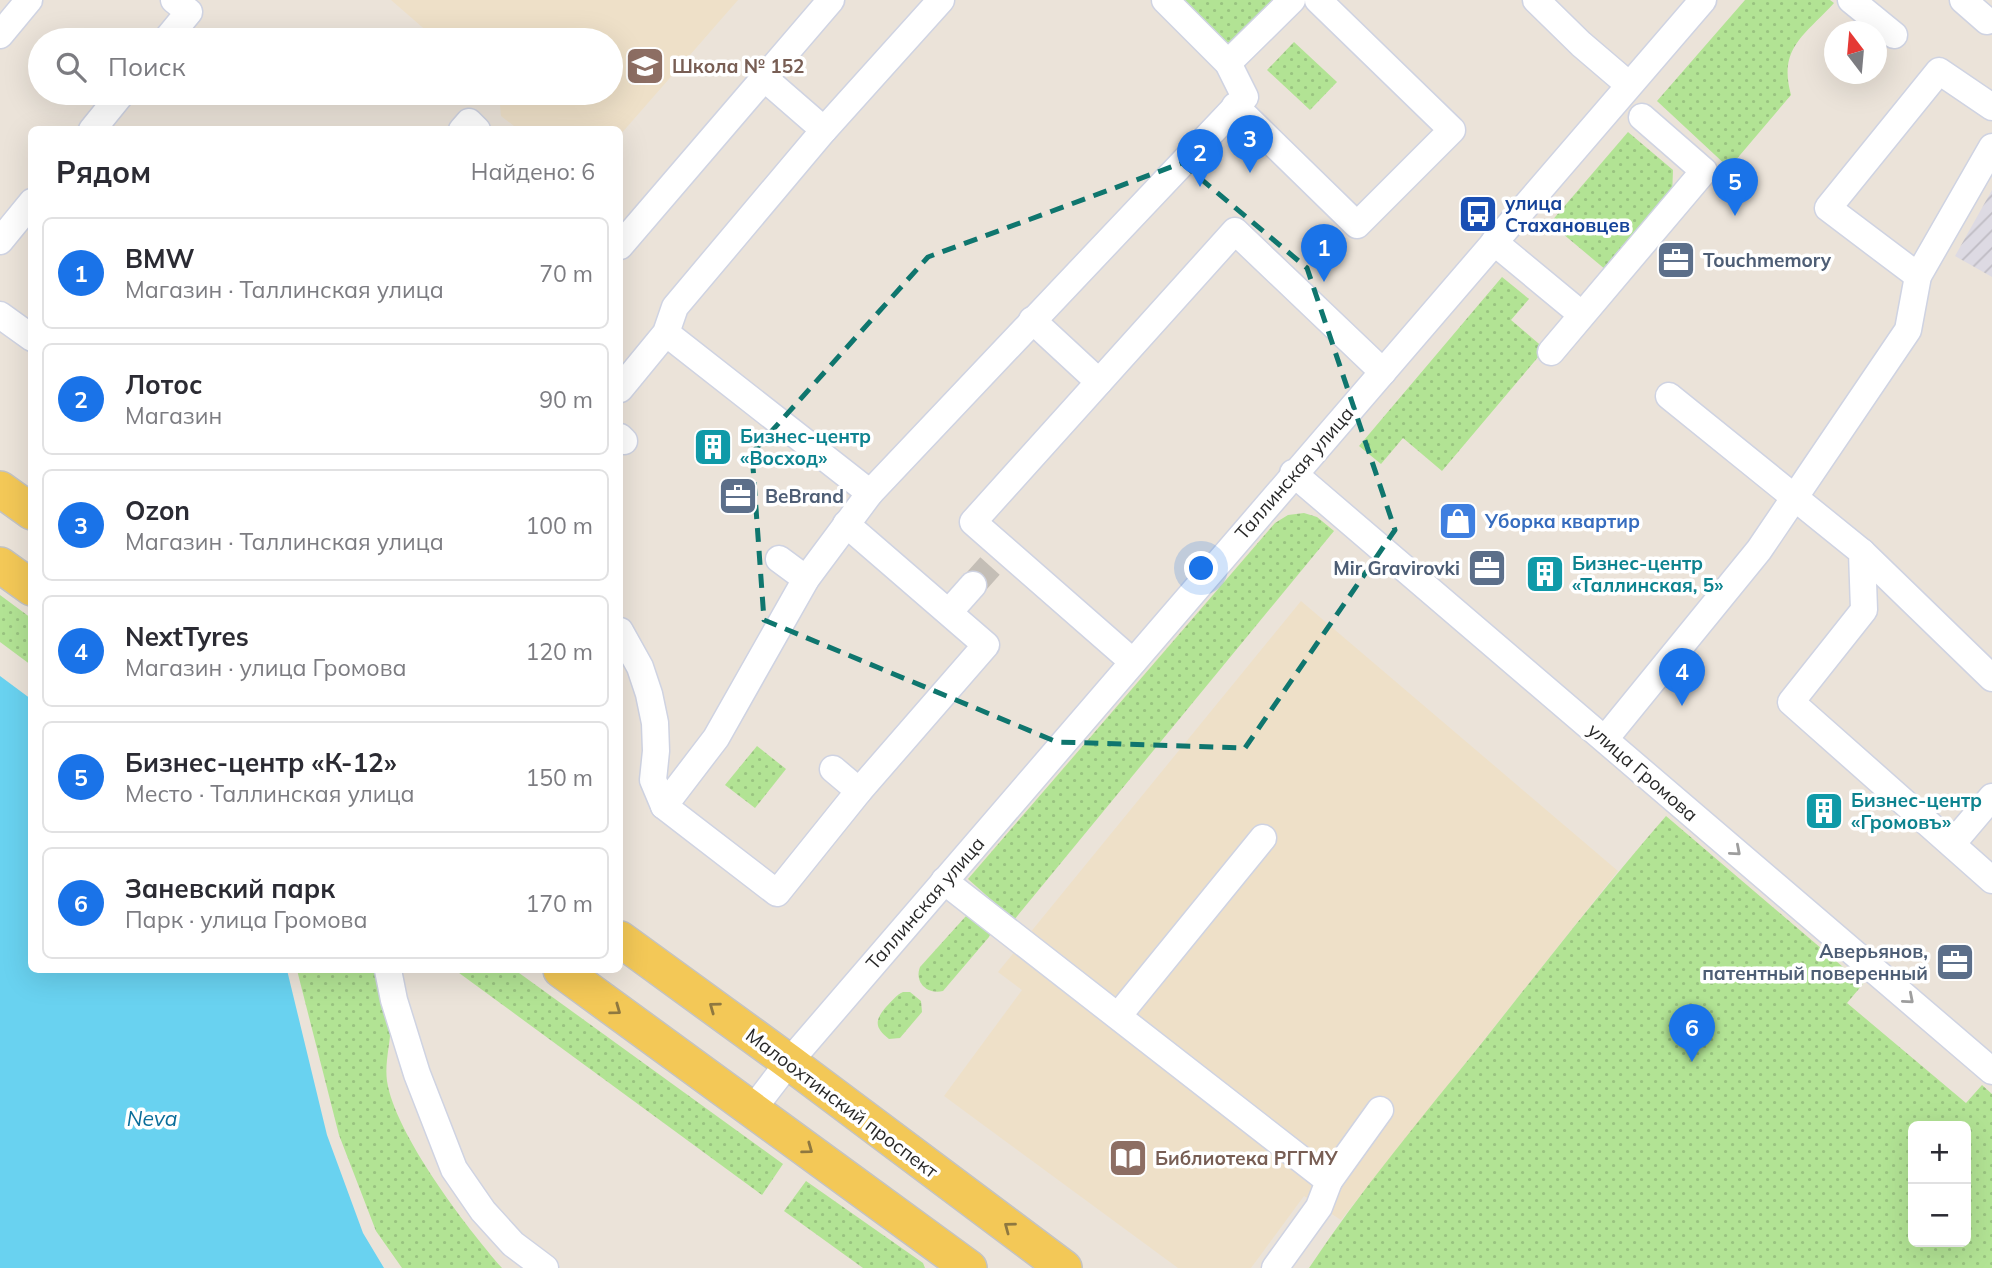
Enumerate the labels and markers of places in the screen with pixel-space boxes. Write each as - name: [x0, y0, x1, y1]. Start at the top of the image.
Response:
- school or university icon: Школа № 152: [624, 45, 666, 87]
- place label: Школа № 152: [672, 54, 804, 78]
- pin: 3: [1227, 115, 1273, 173]
- pin: 2: [1177, 129, 1223, 187]
- pin: 5: [1712, 158, 1758, 216]
- place label: улица Стахановцев: [1505, 191, 1630, 237]
- bus stop icon: улица Стахановцев: [1457, 193, 1499, 235]
- pin: 1: [1301, 224, 1347, 282]
- office icon: Touchmemory: [1655, 239, 1697, 281]
- place label: Touchmemory: [1703, 248, 1832, 272]
- place label: Бизнес-центр «Восход»: [740, 424, 871, 470]
- building icon: Бизнес-центр «Восход»: [692, 426, 734, 468]
- office icon: BeBrand: [717, 475, 759, 517]
- place label: BeBrand: [765, 484, 844, 508]
- shop icon: Уборка квартир: [1437, 500, 1479, 542]
- place label: Уборка квартир: [1484, 509, 1640, 533]
- office icon: Mir Gravirovki: [1466, 547, 1508, 589]
- place label: Бизнес-центр «Таллинская, 5»: [1572, 551, 1724, 597]
- building icon: Бизнес-центр «Таллинская, 5»: [1524, 553, 1566, 595]
- place label: Mir Gravirovki: [1333, 556, 1460, 580]
- pin: 4: [1659, 648, 1705, 706]
- place label: Бизнес-центр «Громовъ»: [1851, 788, 1982, 834]
- building icon: Бизнес-центр «Громовъ»: [1803, 790, 1845, 832]
- place label: Аверьянов, патентный поверенный: [1702, 939, 1928, 985]
- office icon: Аверьянов, патентный поверенный: [1934, 941, 1976, 983]
- pin: 6: [1669, 1004, 1715, 1062]
- library icon: Библиотека РГГМУ: [1107, 1137, 1149, 1179]
- place label: Библиотека РГГМУ: [1155, 1146, 1339, 1170]

